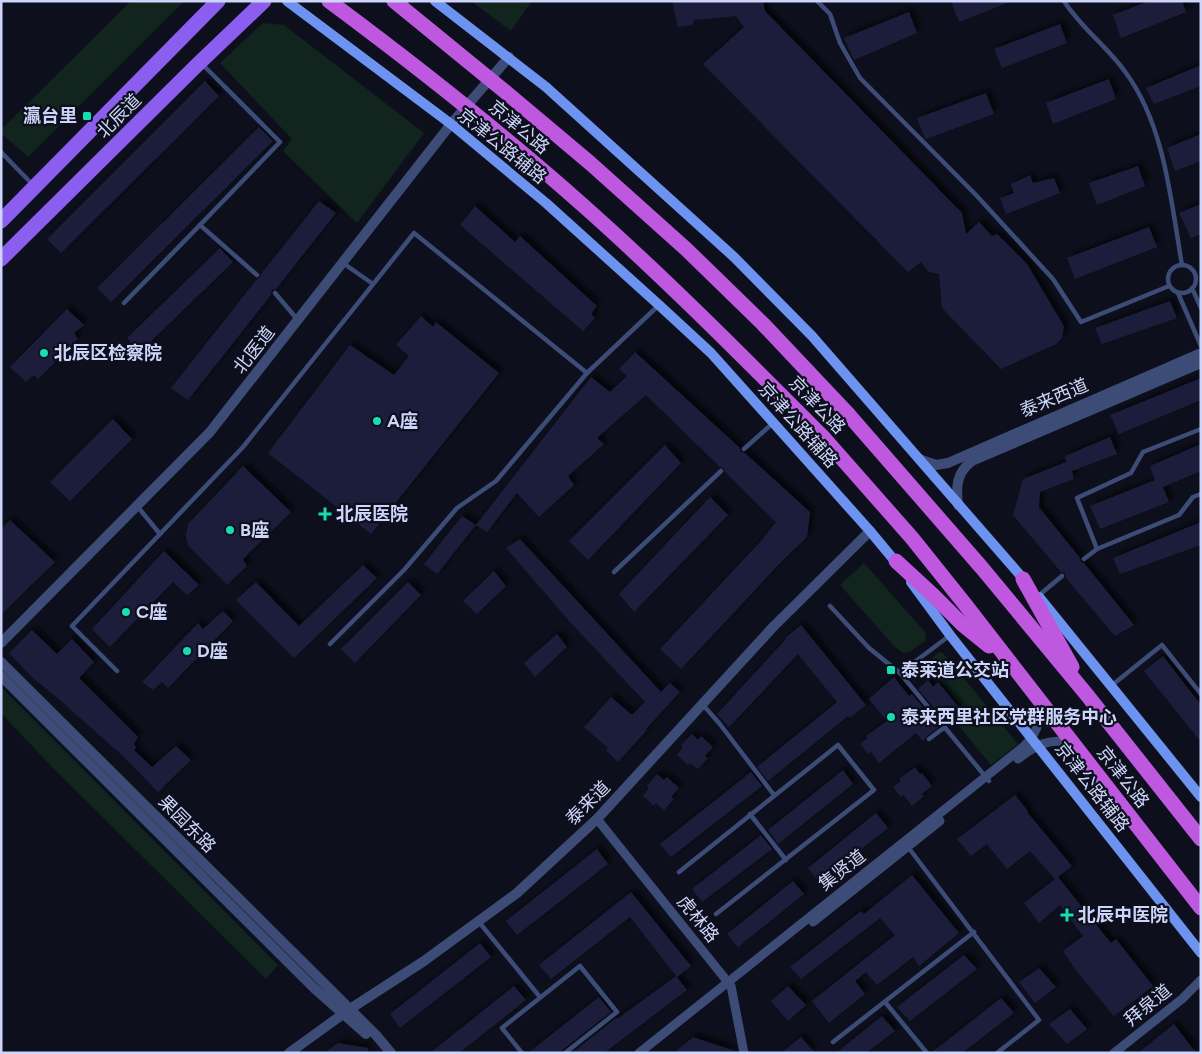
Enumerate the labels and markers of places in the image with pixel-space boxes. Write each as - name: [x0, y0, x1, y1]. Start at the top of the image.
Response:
- place label: 瀛台里: [23, 105, 77, 127]
- marker: 瀛台里: [81, 110, 93, 122]
- place label: 北辰区检察院: [54, 342, 162, 364]
- marker: 北辰区检察院: [38, 347, 50, 359]
- place label: A座: [387, 410, 418, 432]
- marker: A座: [371, 415, 383, 427]
- place label: 北辰医院: [336, 503, 408, 525]
- marker: 北辰医院: [318, 507, 332, 521]
- place label: B座: [240, 519, 269, 541]
- marker: B座: [224, 524, 236, 536]
- place label: C座: [136, 601, 167, 623]
- marker: C座: [120, 606, 132, 618]
- place label: D座: [197, 640, 228, 662]
- marker: D座: [181, 645, 193, 657]
- place label: 泰莱道公交站: [901, 659, 1009, 681]
- marker: 泰莱道公交站: [885, 664, 897, 676]
- place label: 泰来西里社区党群服务中心: [901, 706, 1117, 728]
- marker: 泰来西里社区党群服务中心: [885, 711, 897, 723]
- place label: 北辰中医院: [1078, 904, 1168, 926]
- marker: 北辰中医院: [1060, 908, 1074, 922]

